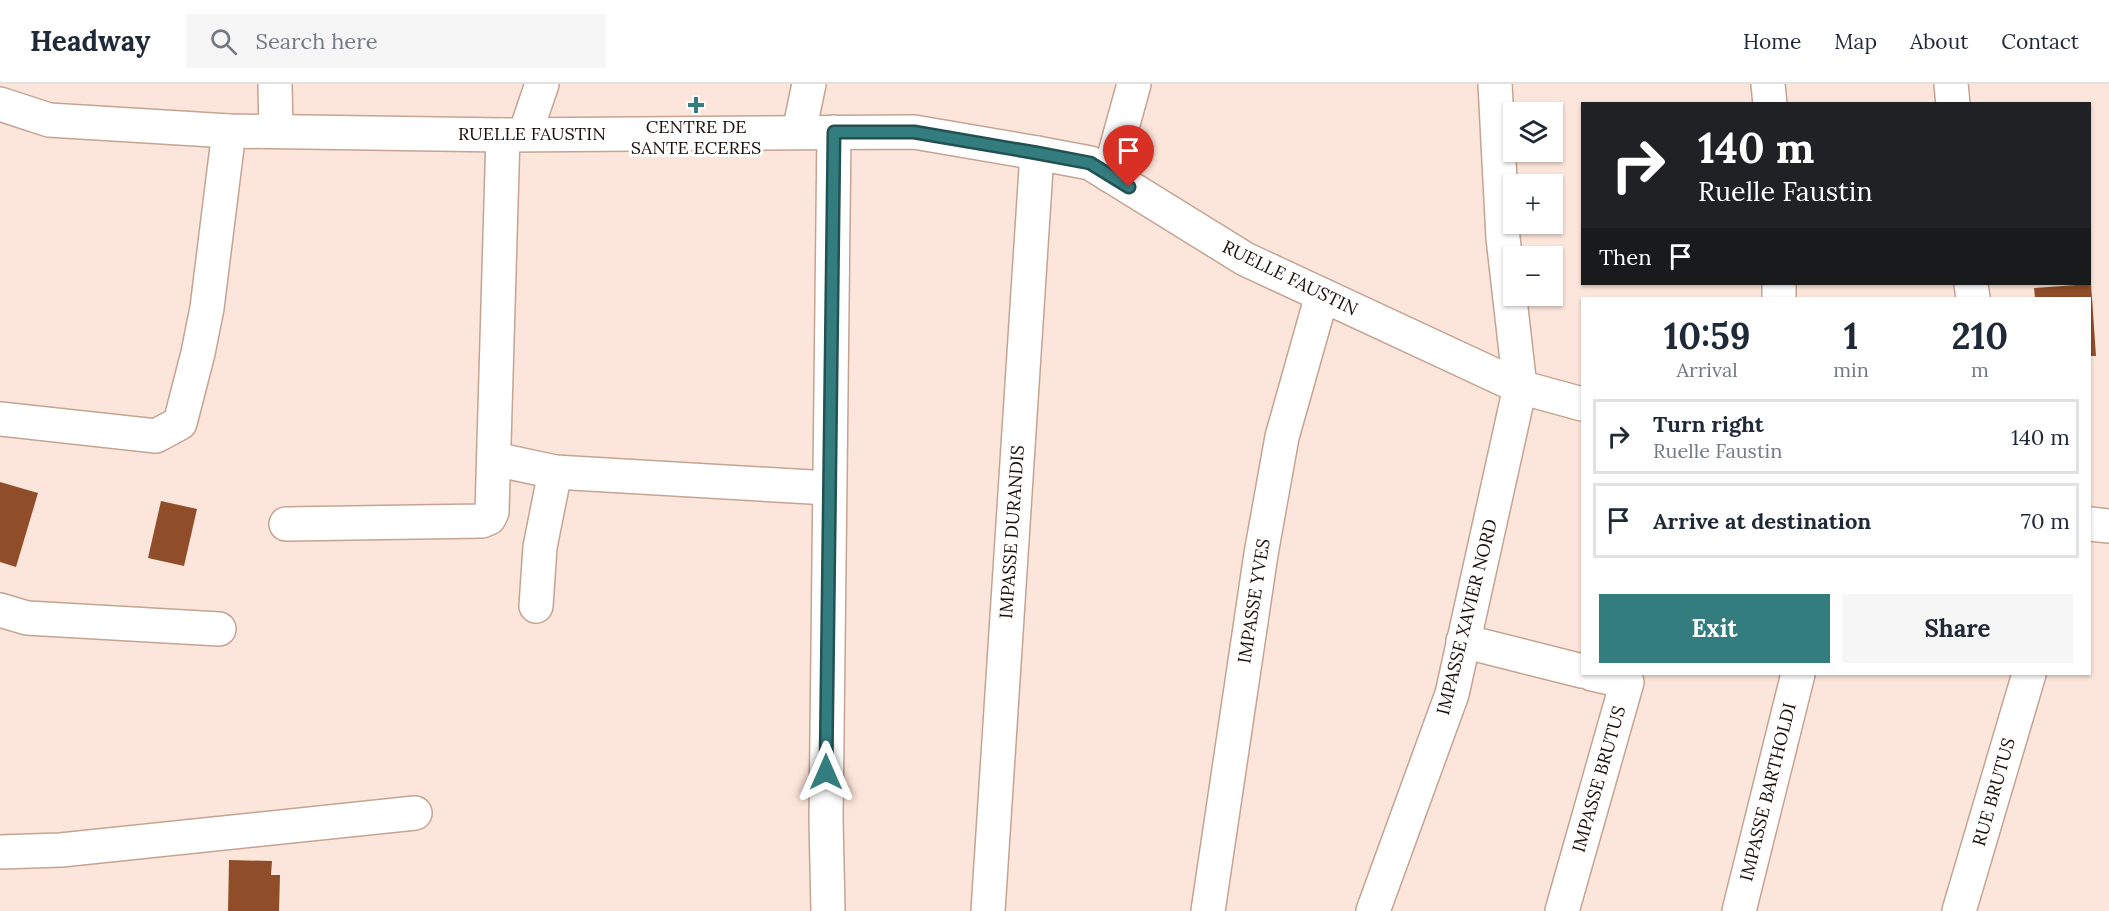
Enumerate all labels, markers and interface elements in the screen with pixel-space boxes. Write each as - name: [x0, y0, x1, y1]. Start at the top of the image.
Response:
- search box: [186, 14, 606, 68]
- text: Headway: [30, 23, 150, 59]
- icon: search: [207, 25, 240, 58]
- text: Search here: [255, 27, 378, 55]
- text: Home: [1743, 28, 1801, 55]
- text: Map: [1834, 28, 1877, 55]
- text: About: [1910, 28, 1968, 55]
- text: Contact: [2001, 28, 2079, 55]
- marker: CENTRE DE SANTE ECERES: [687, 96, 705, 114]
- map controls: [1503, 102, 1563, 306]
- button: layers: [1503, 102, 1563, 162]
- place label: CENTRE DE SANTE ECERES: [631, 115, 761, 159]
- text: 140 m: [1698, 121, 1814, 175]
- street label: RUELLE FAUSTIN: [458, 122, 606, 145]
- pin: [1103, 125, 1154, 187]
- icon: right: [1599, 126, 1677, 204]
- icon: arrive: [1112, 134, 1145, 167]
- button: +: [1503, 174, 1563, 234]
- text: Ruelle Faustin: [1698, 174, 1873, 208]
- street label: RUELLE FAUSTIN: [1219, 235, 1362, 320]
- icon: arrive: [1664, 240, 1697, 273]
- text: Then: [1599, 243, 1652, 271]
- button: −: [1503, 246, 1563, 306]
- text: 10:59: [1664, 313, 1750, 359]
- text: 1: [1844, 313, 1858, 359]
- text: 210: [1952, 313, 2008, 359]
- text: Arrival: [1677, 357, 1738, 382]
- text: min: [1833, 357, 1869, 382]
- text: m: [1971, 357, 1989, 382]
- text: Turn right: [1653, 410, 1764, 438]
- icon: right: [1602, 420, 1635, 453]
- text: 140 m: [2011, 423, 2070, 451]
- text: Ruelle Faustin: [1653, 438, 1782, 463]
- street label: IMPASSE DURANDIS: [994, 444, 1029, 620]
- icon: arrive: [1602, 504, 1635, 537]
- text: Arrive at destination: [1653, 507, 1871, 535]
- text: 70 m: [2021, 507, 2070, 535]
- street label: IMPASSE XAVIER NORD: [1431, 517, 1502, 717]
- street label: IMPASSE YVES: [1232, 537, 1275, 665]
- button: Exit: [1599, 594, 1830, 663]
- button: Share: [1842, 594, 2073, 663]
- street label: IMPASSE BARTHOLDI: [1734, 700, 1801, 883]
- street label: IMPASSE BRUTUS: [1567, 703, 1630, 855]
- street label: RUE BRUTUS: [1967, 735, 2020, 849]
- position arrow: [794, 740, 858, 804]

